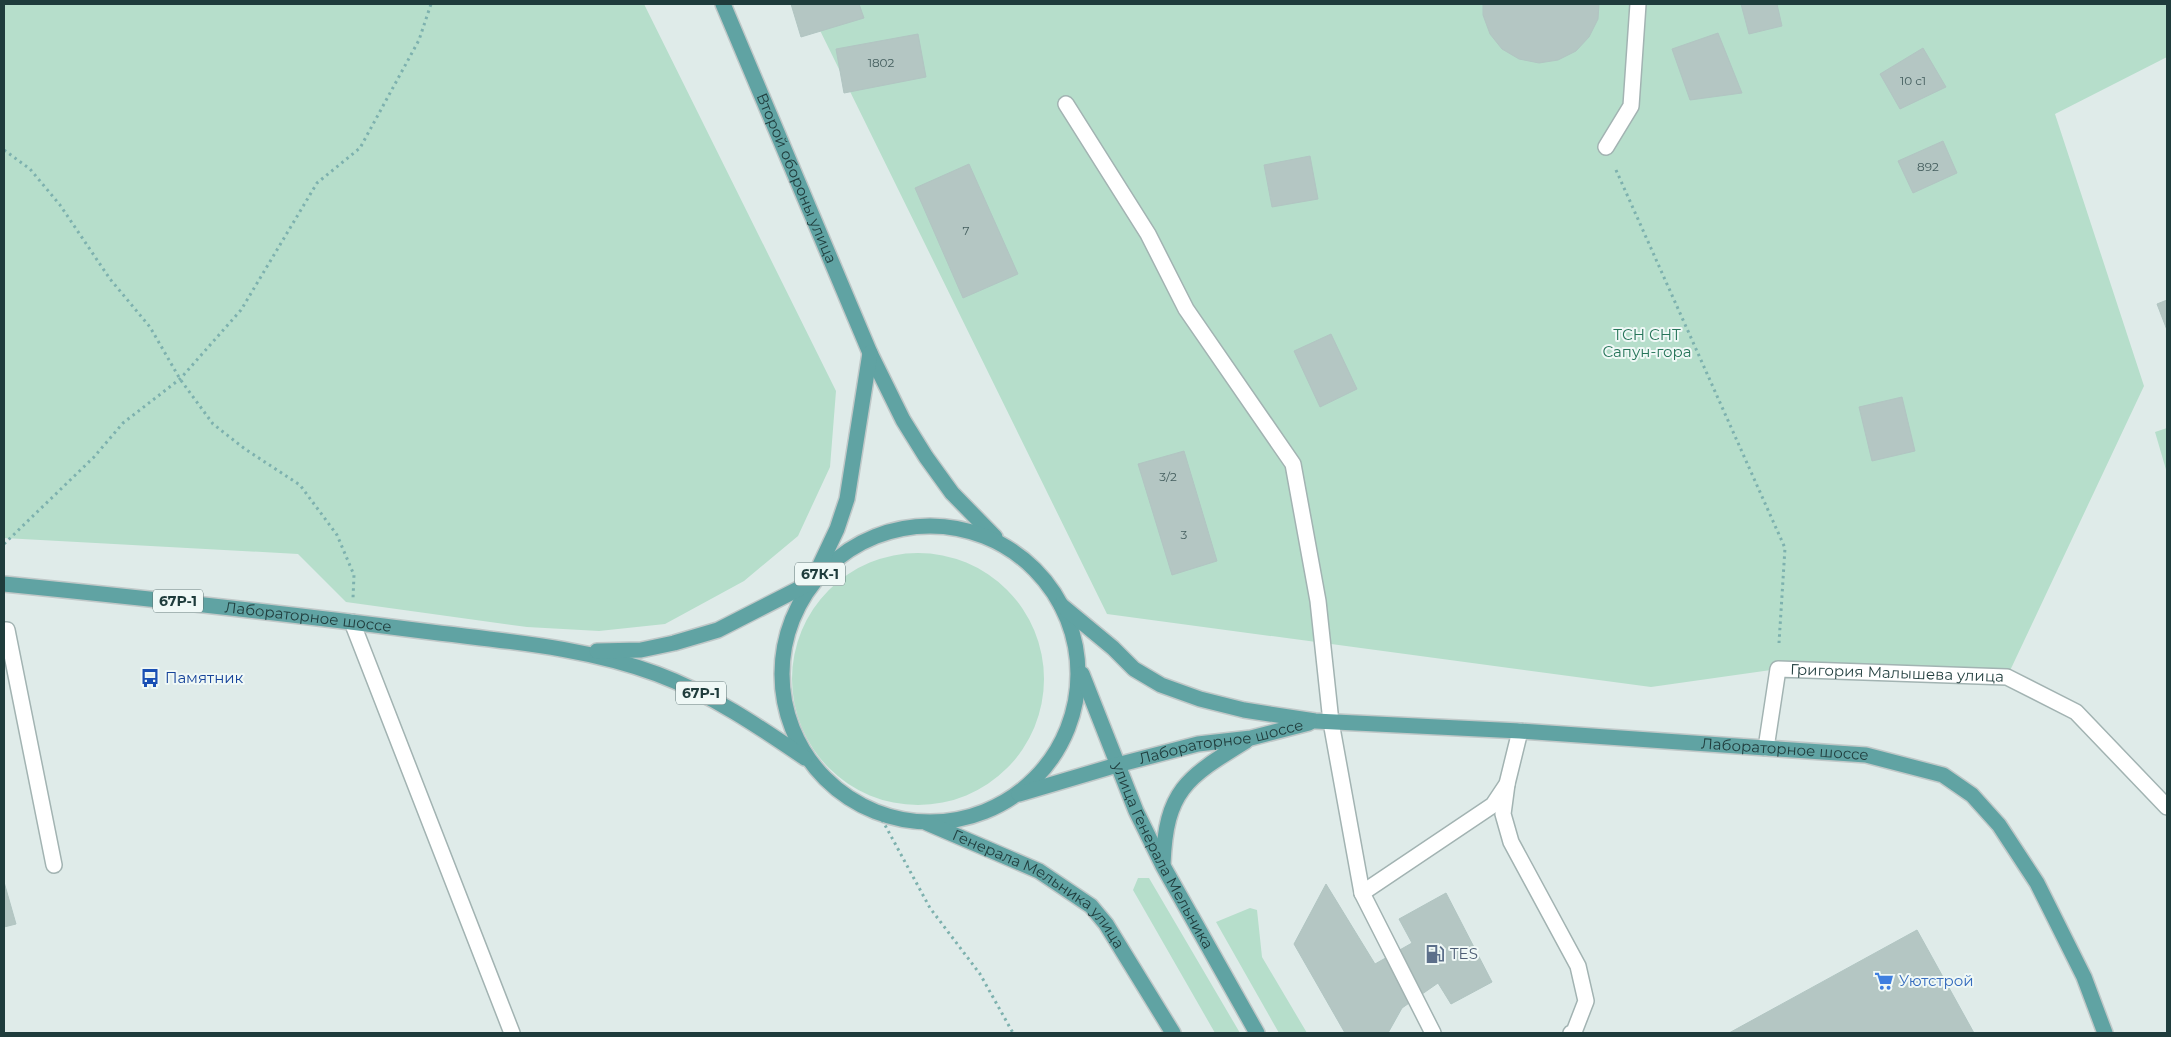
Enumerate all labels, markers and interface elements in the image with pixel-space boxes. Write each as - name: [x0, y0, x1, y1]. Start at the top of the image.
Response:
- house number: 1802: [868, 55, 895, 70]
- house number: 10 с1: [1900, 73, 1926, 88]
- street label: Второй обороны улица: [753, 90, 841, 266]
- house number: 892: [1917, 159, 1939, 174]
- house number: 7: [962, 223, 970, 238]
- park label: ТСН СНТ Сапун-гора: [1603, 325, 1692, 361]
- house number: 3/2: [1159, 469, 1177, 484]
- house number: 3: [1181, 527, 1188, 542]
- road number: 67К-1: [795, 562, 845, 586]
- road number: 67Р-1: [153, 590, 203, 612]
- street label: Лабораторное шоссе: [224, 597, 393, 636]
- street label: Григория Малышева улица: [1790, 659, 2004, 686]
- bus stop icon: Памятник: [139, 667, 161, 689]
- place label: Памятник: [165, 668, 244, 687]
- road number: 67Р-1: [676, 681, 726, 704]
- street label: Лабораторное шоссе: [1137, 715, 1305, 768]
- street label: Лабораторное шоссе: [1701, 734, 1869, 764]
- street label: улица Генерала Мельника: [1108, 758, 1218, 952]
- street label: Генерала Мельника улица: [950, 825, 1129, 952]
- fuel station icon: TES: [1424, 943, 1446, 965]
- place label: TES: [1450, 944, 1478, 963]
- supermarket icon: Уютстрой: [1873, 970, 1895, 992]
- place label: Уютстрой: [1899, 971, 1974, 990]

